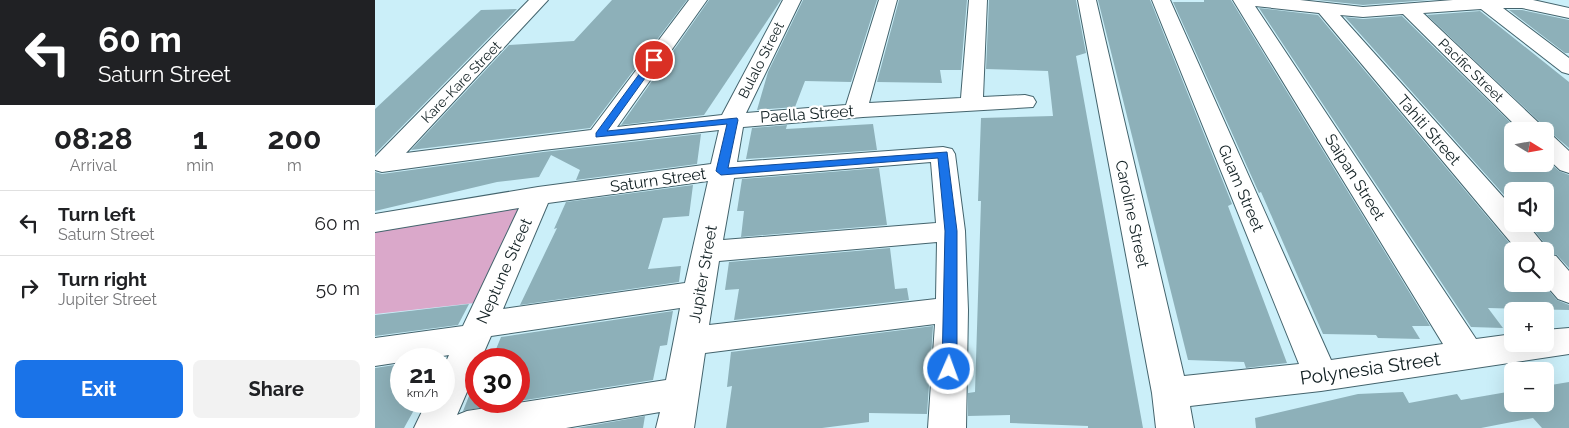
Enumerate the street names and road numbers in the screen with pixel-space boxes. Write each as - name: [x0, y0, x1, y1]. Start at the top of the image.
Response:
- street label: Bulalo Street: [735, 19, 787, 101]
- street label: Pacific Street: [1435, 35, 1507, 105]
- street label: Kare-Kare Street: [418, 38, 504, 126]
- street label: Tahiti Street: [1393, 91, 1465, 170]
- street label: Paella Street: [760, 101, 855, 127]
- street label: Saipan Street: [1321, 130, 1389, 224]
- street label: Guam Street: [1214, 142, 1268, 235]
- street label: Caroline Street: [1111, 158, 1153, 270]
- street label: Saturn Street: [609, 164, 708, 196]
- street label: Neptune Street: [472, 215, 536, 327]
- street label: Jupiter Street: [685, 223, 721, 324]
- street label: Polynesia Street: [1298, 347, 1442, 389]

